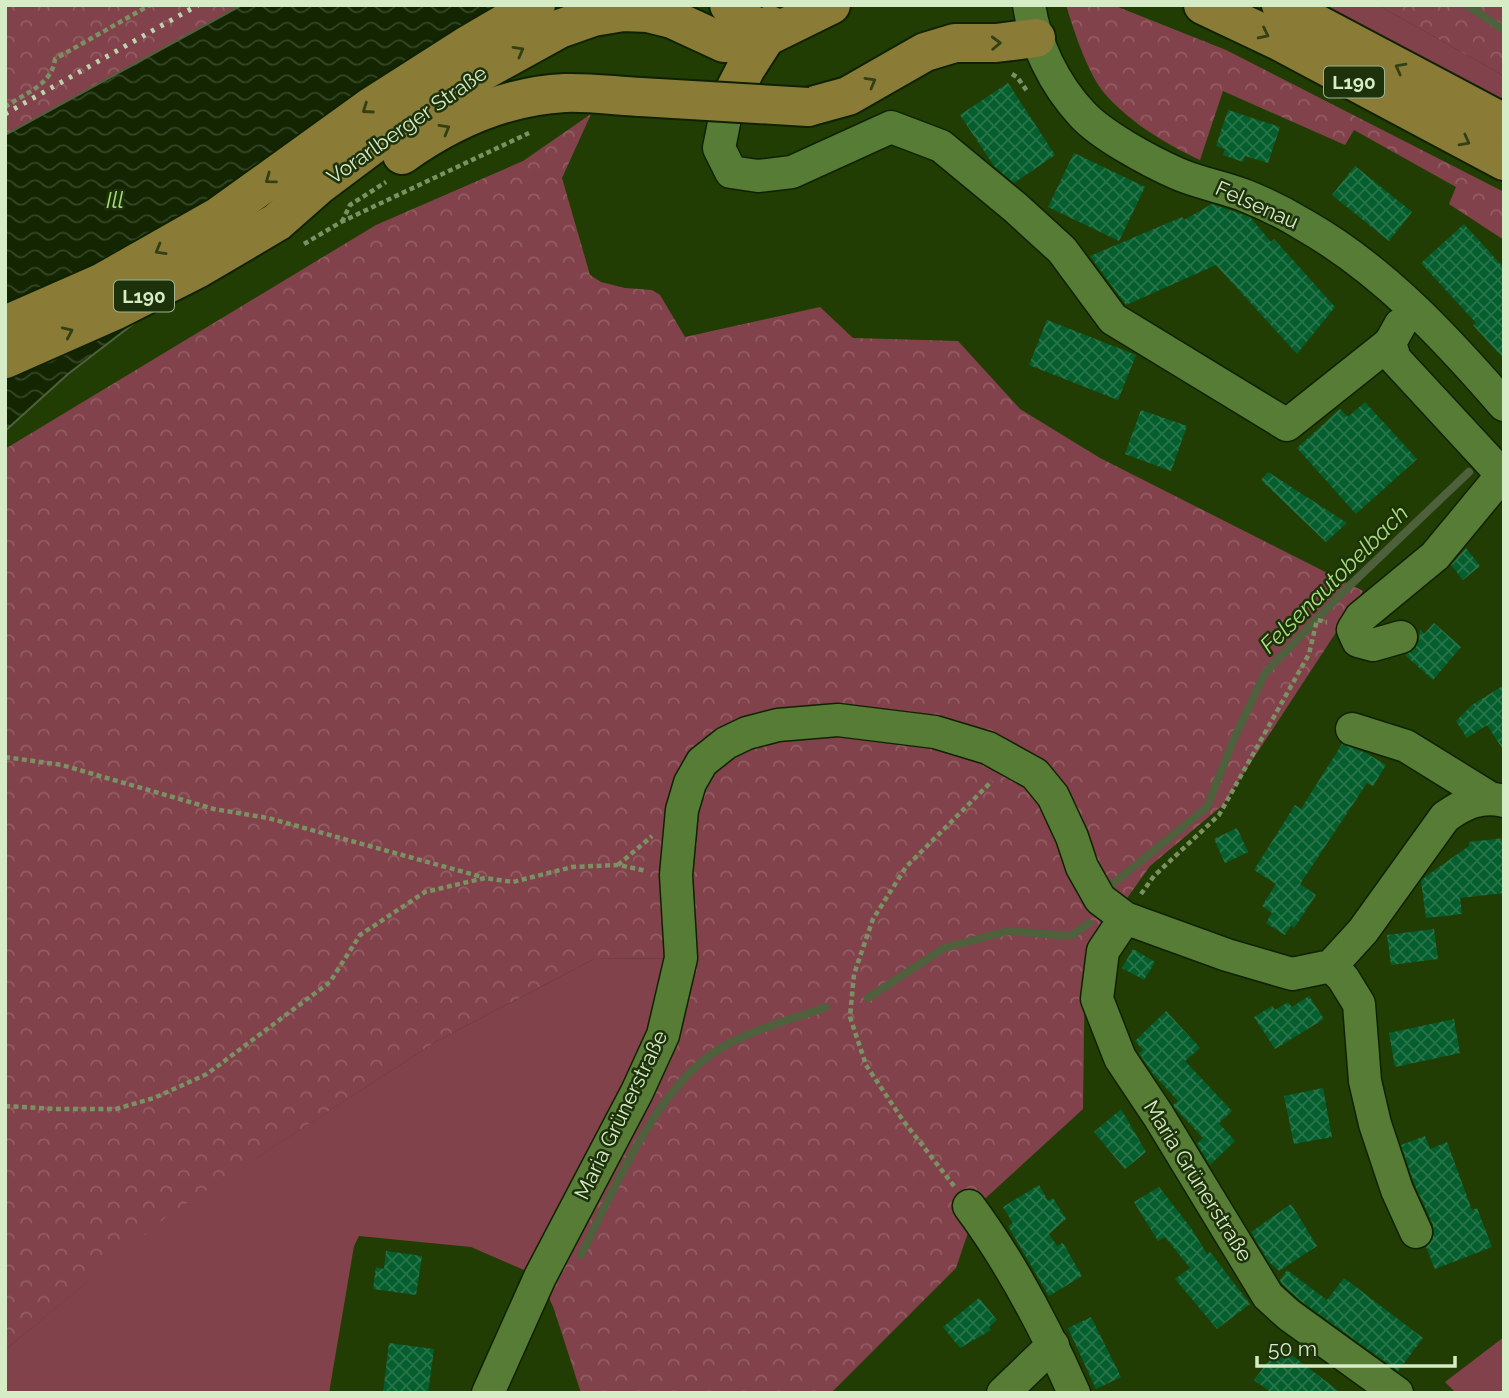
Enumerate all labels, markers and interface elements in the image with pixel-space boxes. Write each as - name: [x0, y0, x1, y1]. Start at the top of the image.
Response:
- one-way arrow: [1257, 26, 1269, 40]
- one-way arrow: [991, 35, 1001, 51]
- one-way arrow: [512, 46, 525, 59]
- street label: Vorarlberger Straße: [322, 60, 491, 189]
- one-way arrow: [1395, 63, 1408, 76]
- road number: L190: [1324, 66, 1384, 97]
- one-way arrow: [863, 78, 876, 91]
- one-way arrow: [362, 101, 375, 113]
- one-way arrow: [437, 124, 450, 137]
- one-way arrow: [1458, 133, 1470, 147]
- one-way arrow: [265, 171, 278, 184]
- street label: Felsenau: [1212, 175, 1303, 234]
- water label: Ill: [106, 186, 124, 213]
- one-way arrow: [154, 242, 167, 255]
- road number: L190: [114, 280, 174, 312]
- one-way arrow: [60, 326, 73, 340]
- water label: Felsenautobelbach: [1254, 499, 1413, 658]
- street label: Maria Grünerstraße: [569, 1026, 672, 1203]
- street label: Maria Grünerstraße: [1139, 1096, 1258, 1266]
- scale bar: [1257, 1324, 1455, 1368]
- text: 50 m: [1268, 1336, 1317, 1361]

